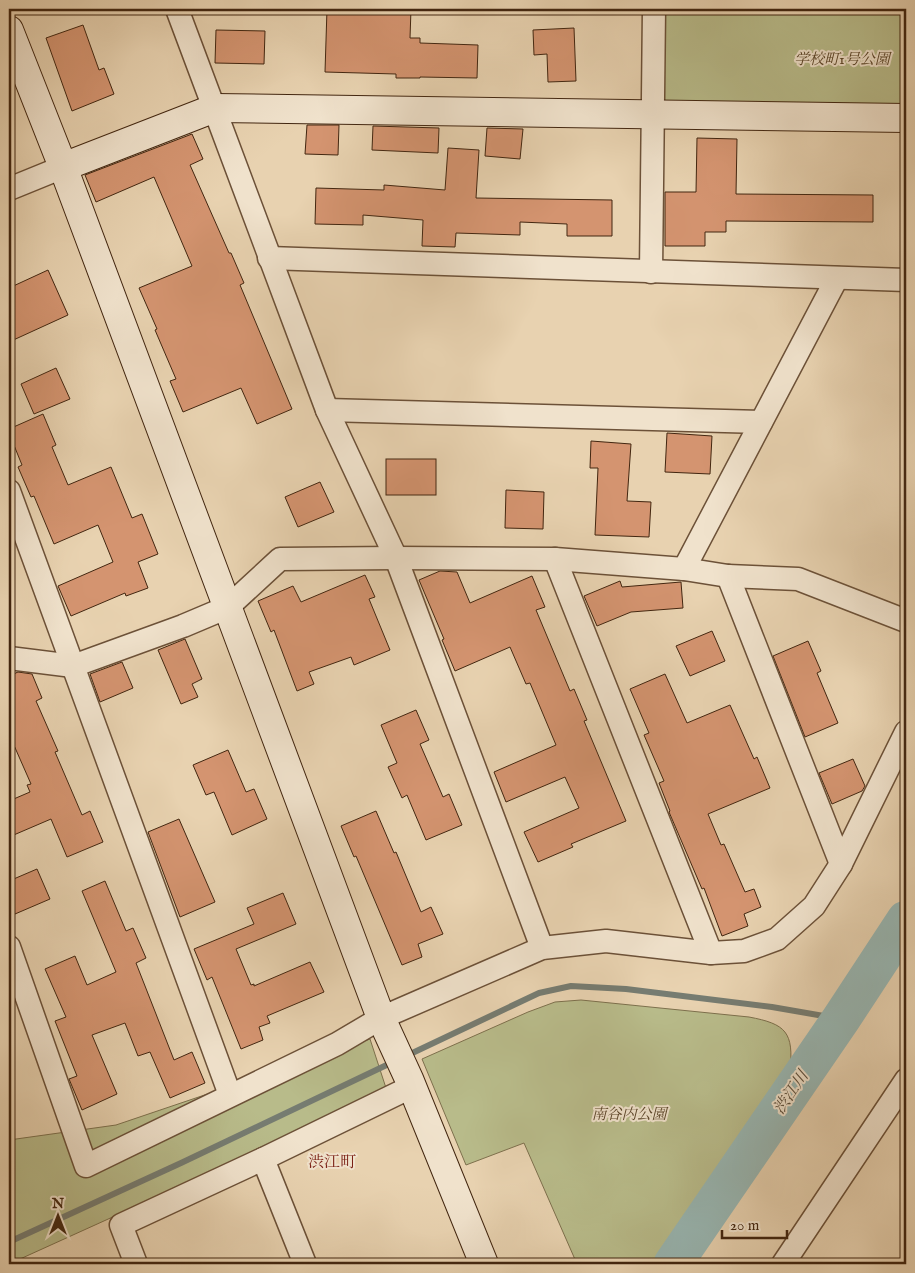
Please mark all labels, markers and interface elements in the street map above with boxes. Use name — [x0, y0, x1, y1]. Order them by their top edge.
park label: 学校町1号公園 — [794, 50, 893, 69]
water label: 渋江川 — [770, 1066, 814, 1119]
park label: 南谷内公園 — [591, 1105, 669, 1124]
district label: 渋江町 — [308, 1153, 356, 1173]
north arrow — [32, 1190, 82, 1240]
text: N — [51, 1195, 64, 1213]
scale bar — [722, 1208, 788, 1240]
text: 20 m — [730, 1216, 760, 1235]

